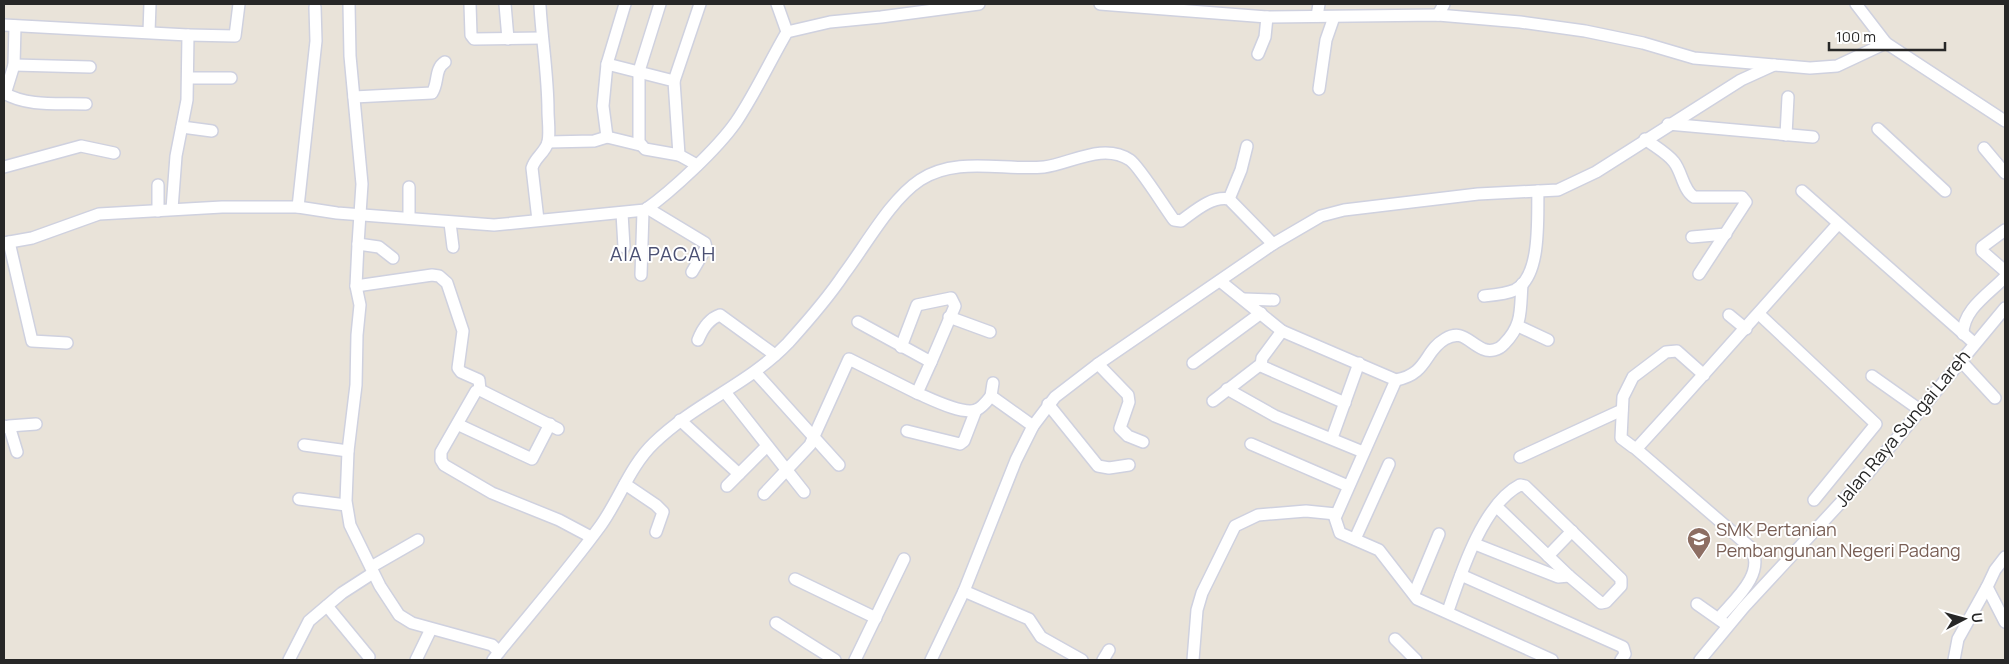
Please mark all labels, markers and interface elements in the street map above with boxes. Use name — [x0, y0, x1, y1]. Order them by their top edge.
scale bar — [1829, 20, 1945, 52]
text: 100 m — [1836, 26, 1876, 47]
district label: AIA PACAH — [610, 240, 716, 267]
street label: Jalan Raya Sungai Lareh — [1829, 344, 1975, 512]
place label: SMK Pertanian Pembangunan Negeri Padang — [1716, 517, 1961, 562]
school or university icon: SMK Pertanian Pembangunan Negeri Padang — [1686, 526, 1712, 560]
north arrow — [1939, 594, 1989, 644]
text: U — [1967, 612, 1987, 624]

